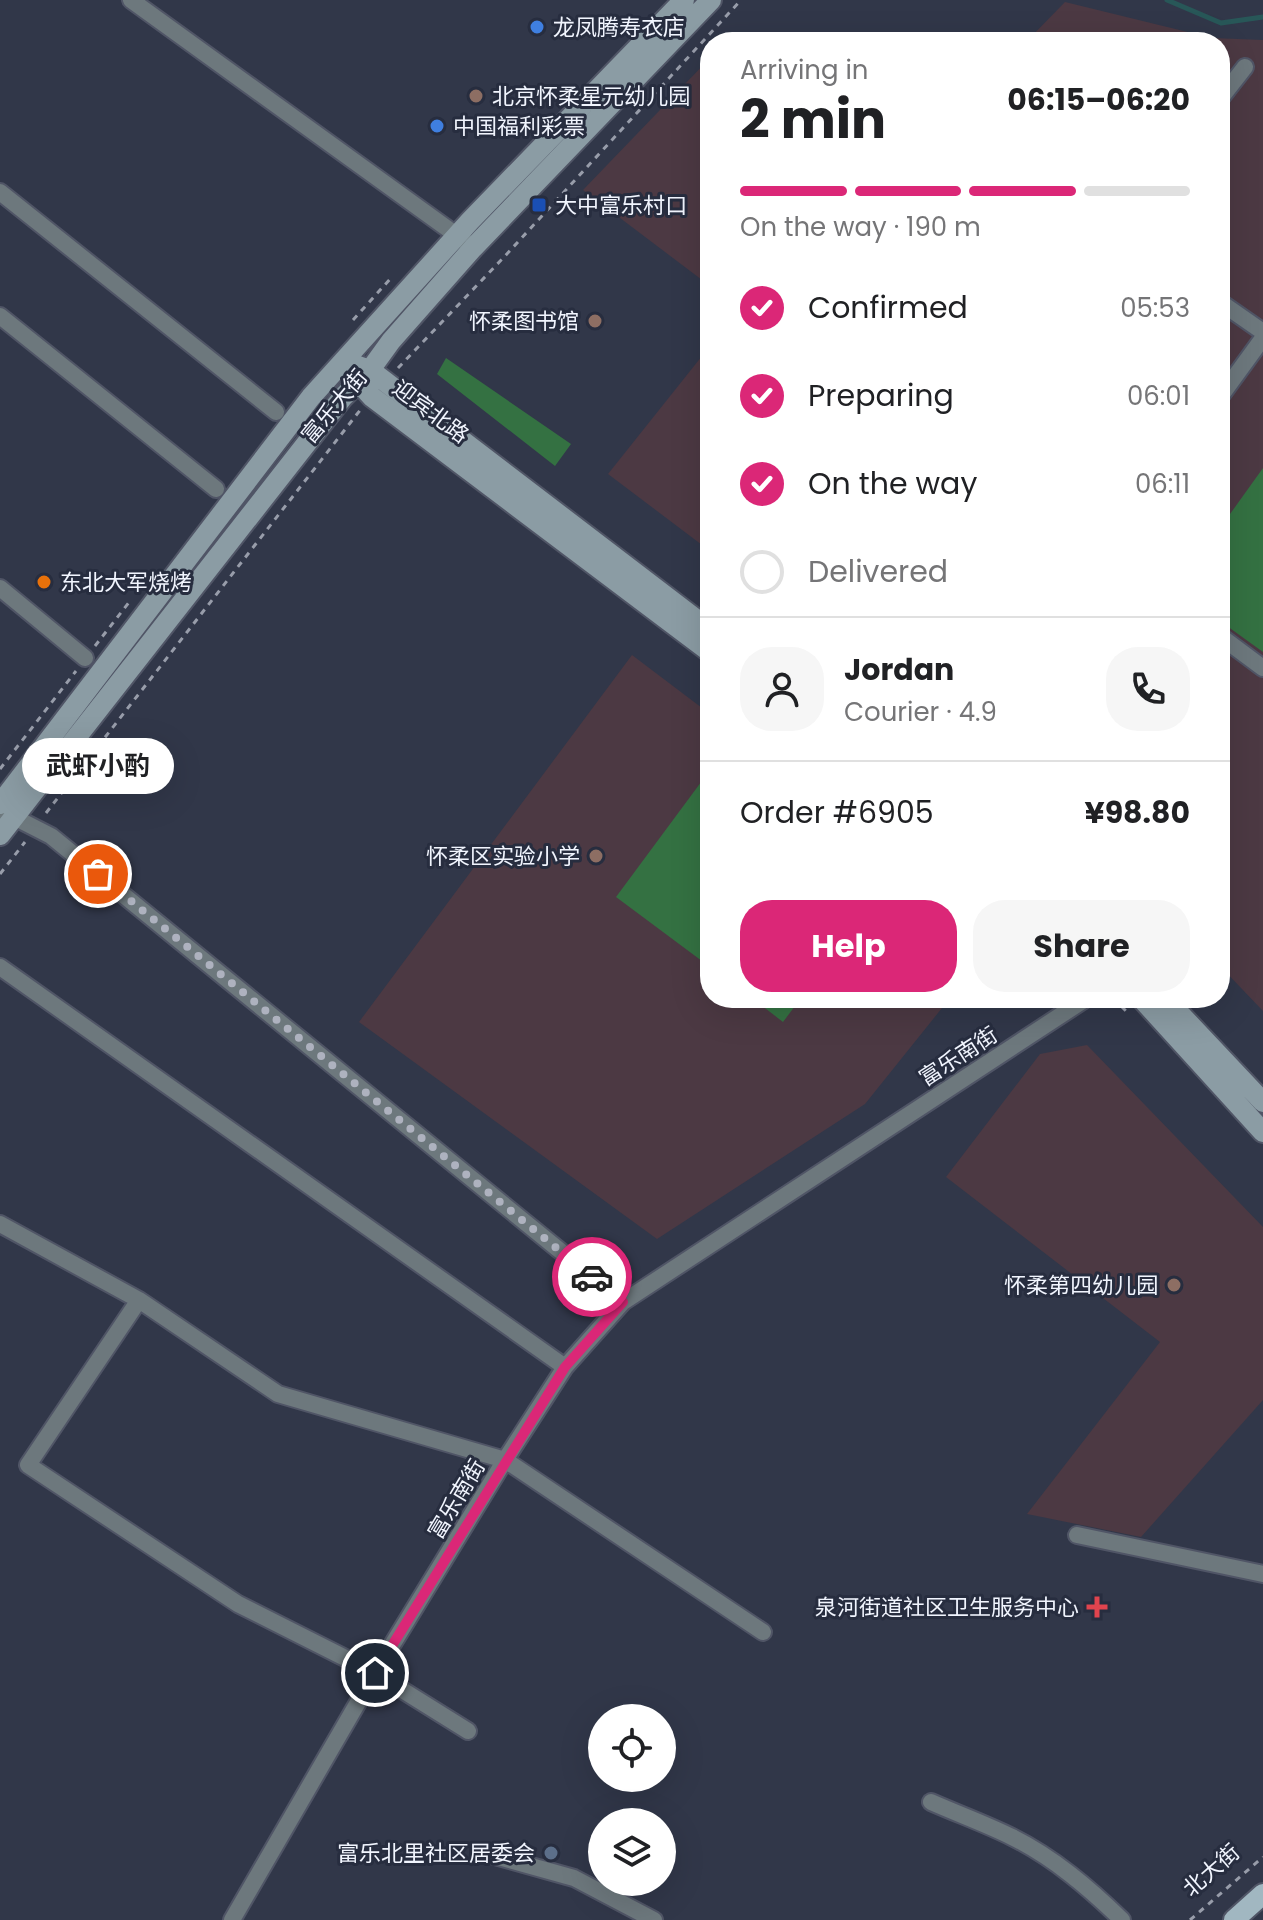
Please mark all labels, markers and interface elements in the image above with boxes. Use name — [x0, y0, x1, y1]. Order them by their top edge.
place label: 龙凤腾寿衣店 — [553, 12, 685, 43]
marker: 龙凤腾寿衣店 — [528, 18, 546, 36]
text: Arriving in — [740, 52, 869, 88]
text: 06:15–06:20 — [1007, 78, 1190, 121]
place label: 北京怀柔星元幼儿园 — [492, 81, 690, 112]
text: 2 min — [740, 83, 886, 156]
marker: 北京怀柔星元幼儿园 — [467, 87, 485, 105]
place label: 中国福利彩票 — [453, 111, 585, 142]
marker: 中国福利彩票 — [428, 117, 446, 135]
place label: 大中富乐村口 — [555, 190, 687, 221]
marker: 大中富乐村口 — [530, 196, 548, 214]
text: On the way · 190 m — [740, 209, 981, 245]
icon: check — [740, 286, 784, 330]
text: Confirmed — [808, 286, 968, 329]
text: 05:53 — [1120, 290, 1190, 326]
place label: 怀柔图书馆 — [469, 306, 579, 337]
marker: 怀柔图书馆 — [586, 312, 604, 330]
street label: 富乐大街 — [294, 363, 375, 450]
street label: 迎宾北路 — [386, 373, 475, 450]
icon: check — [740, 374, 784, 418]
text: Preparing — [808, 374, 954, 417]
text: 06:01 — [1127, 378, 1190, 414]
icon: check — [740, 462, 784, 506]
text: On the way — [808, 462, 977, 505]
text: 06:11 — [1135, 466, 1190, 502]
text: Delivered — [808, 550, 948, 593]
place label: 东北大军烧烤 — [60, 567, 192, 598]
marker: 东北大军烧烤 — [35, 573, 53, 591]
button: person — [740, 647, 824, 731]
button: phone — [1106, 647, 1190, 731]
text: Jordan — [844, 648, 954, 691]
text: Courier · 4.9 — [844, 694, 997, 730]
callout: 武虾小酌 — [22, 738, 174, 794]
text: 武虾小酌 — [46, 748, 150, 784]
text: Order #6905 — [740, 791, 934, 834]
text: ¥98.80 — [1085, 791, 1190, 834]
pin — [64, 840, 132, 908]
place label: 怀柔区实验小学 — [426, 841, 580, 872]
marker: 怀柔区实验小学 — [587, 847, 605, 865]
icon: bag — [76, 852, 120, 896]
button: Help — [740, 900, 957, 992]
button: Share — [973, 900, 1190, 992]
street label: 富乐南街 — [913, 1019, 1004, 1093]
courier — [552, 1237, 632, 1317]
icon: car — [570, 1255, 614, 1299]
place label: 怀柔第四幼儿园 — [1004, 1270, 1158, 1301]
marker: 怀柔第四幼儿园 — [1165, 1276, 1183, 1294]
street label: 富乐南街 — [420, 1454, 492, 1545]
place label: 泉河街道社区卫生服务中心 — [815, 1592, 1079, 1623]
marker: 泉河街道社区卫生服务中心 — [1086, 1596, 1108, 1618]
pin — [341, 1639, 409, 1707]
icon: home — [353, 1651, 397, 1695]
map controls — [588, 1704, 676, 1896]
button: locate — [588, 1704, 676, 1792]
button: layers — [588, 1808, 676, 1896]
street label: 北大街 — [1176, 1837, 1246, 1904]
place label: 富乐北里社区居委会 — [337, 1838, 535, 1869]
marker: 富乐北里社区居委会 — [542, 1844, 560, 1862]

